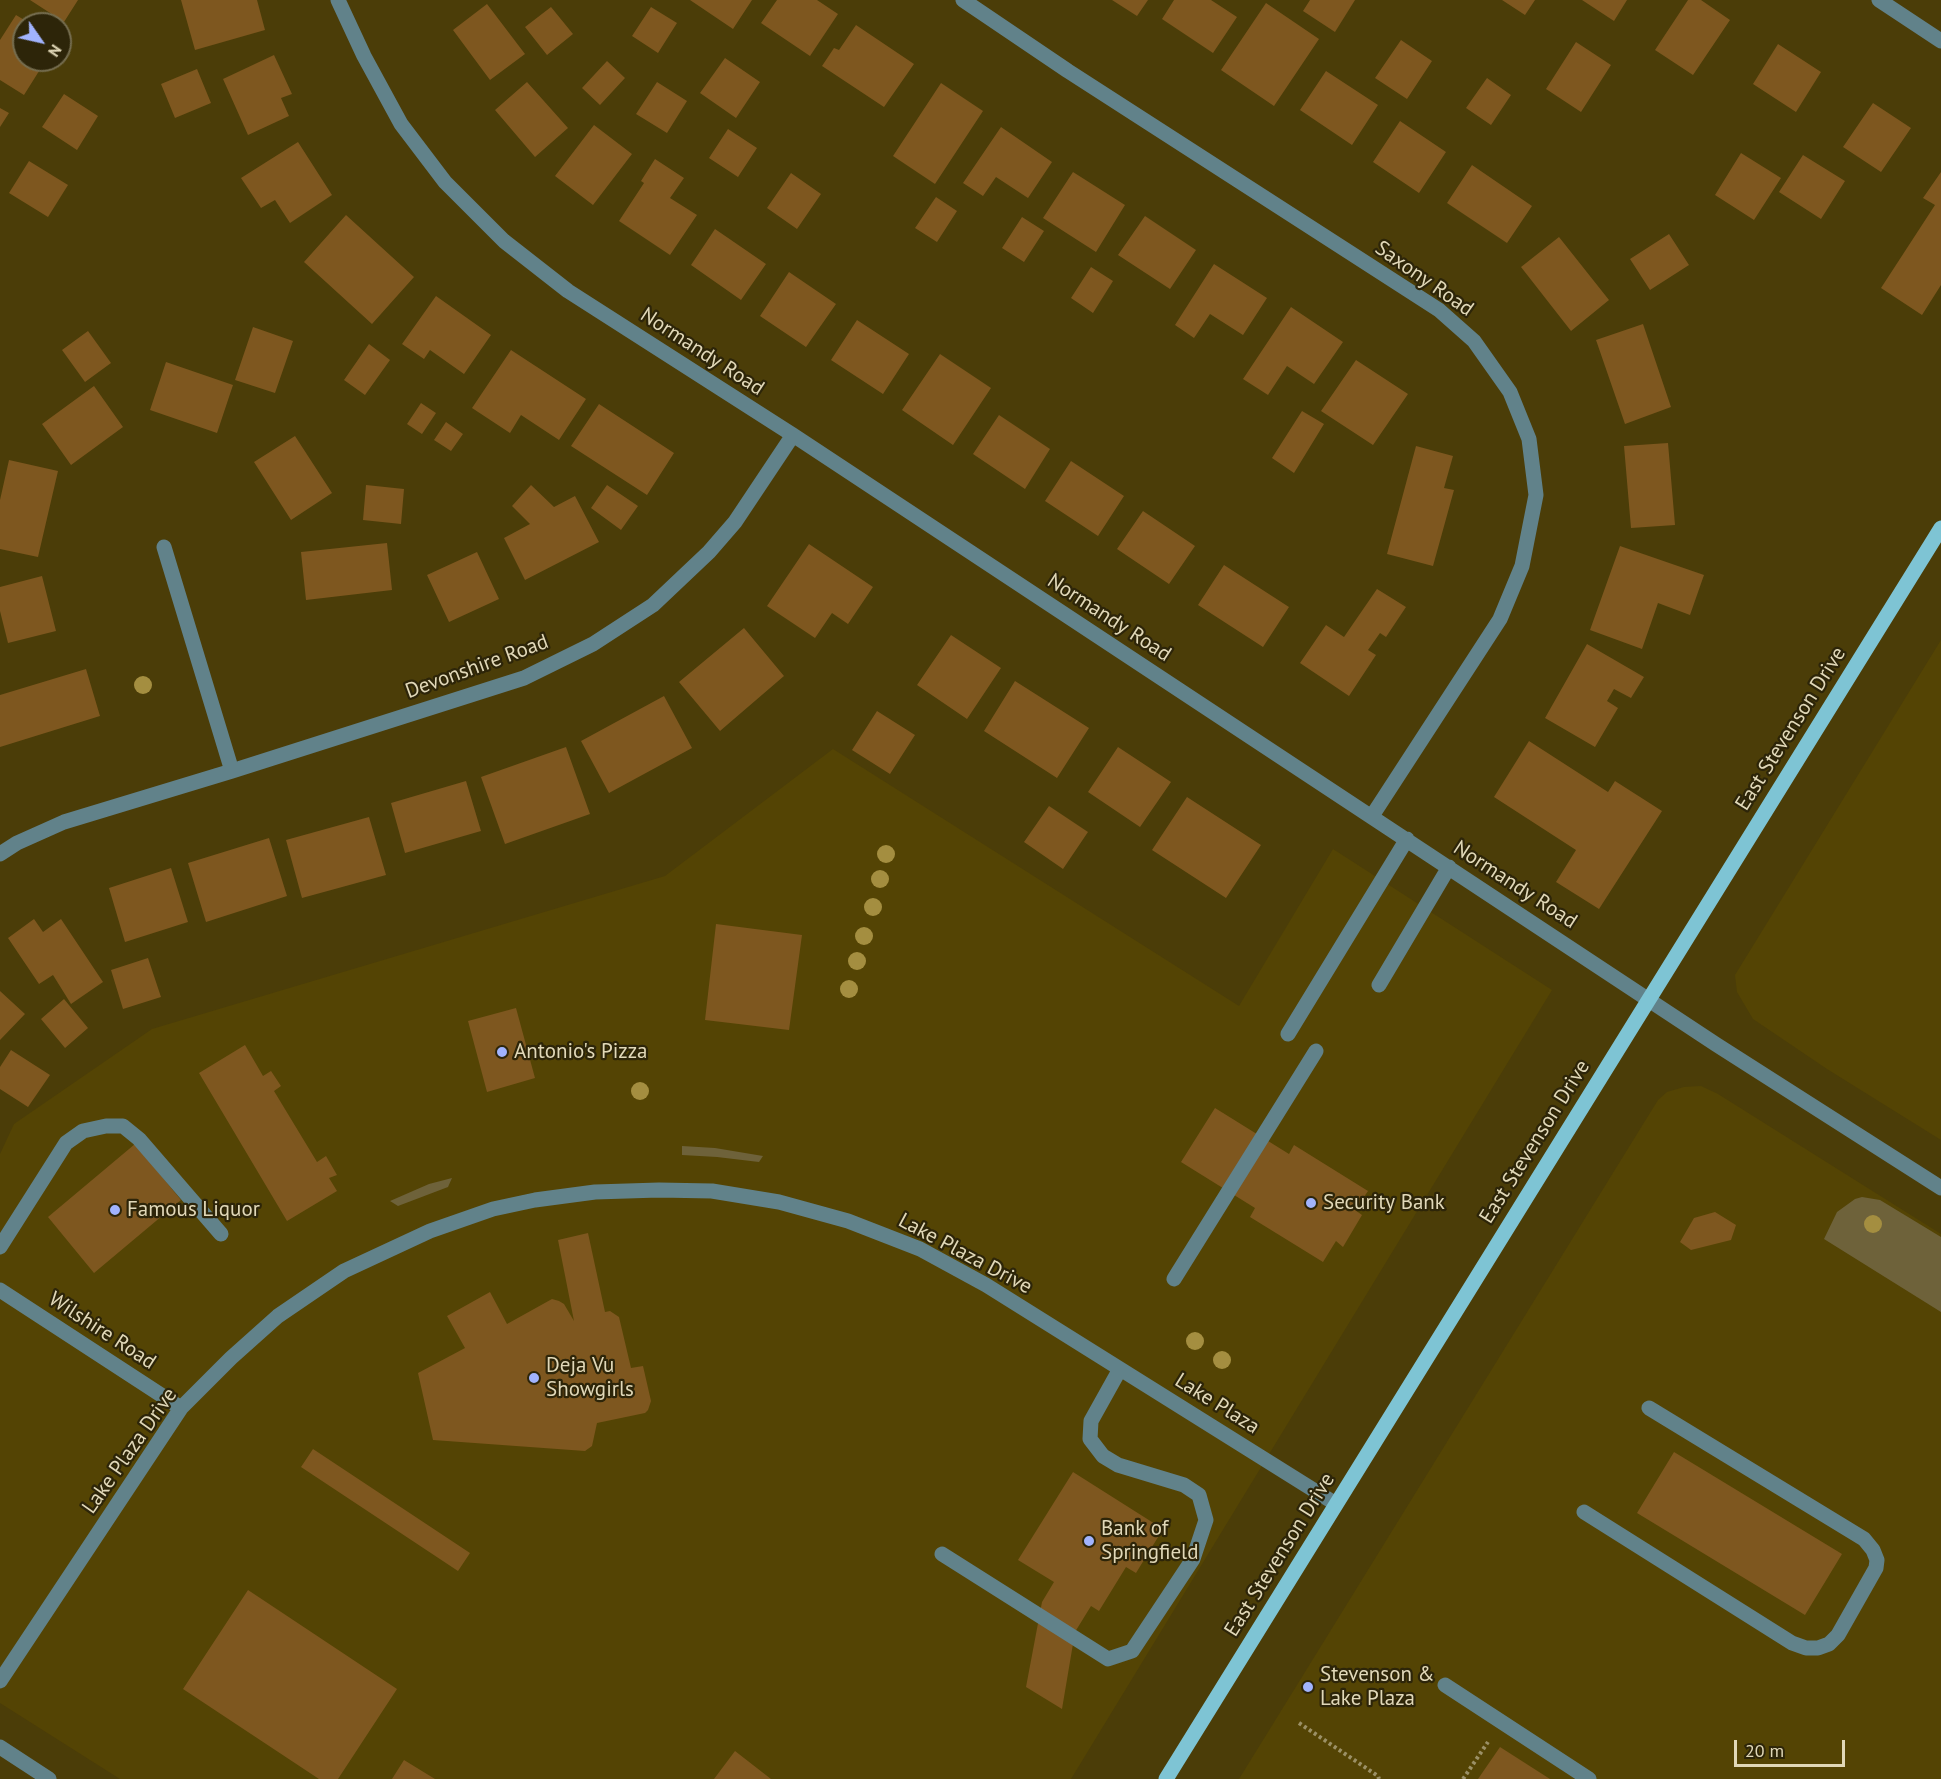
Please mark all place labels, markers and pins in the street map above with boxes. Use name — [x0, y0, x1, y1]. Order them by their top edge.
place label: Antonio's Pizza — [514, 1039, 647, 1065]
marker: Antonio's Pizza — [495, 1045, 509, 1059]
place label: Security Bank — [1323, 1190, 1445, 1216]
marker: Security Bank — [1304, 1196, 1318, 1210]
place label: Famous Liquor — [127, 1197, 260, 1223]
marker: Famous Liquor — [108, 1203, 122, 1217]
place label: Deja Vu Showgirls — [546, 1353, 634, 1403]
marker: Deja Vu Showgirls — [527, 1371, 541, 1385]
place label: Bank of Springfield — [1101, 1516, 1198, 1566]
marker: Bank of Springfield — [1082, 1534, 1096, 1548]
place label: Stevenson & Lake Plaza — [1320, 1662, 1435, 1712]
marker: Stevenson & Lake Plaza — [1301, 1680, 1315, 1694]

